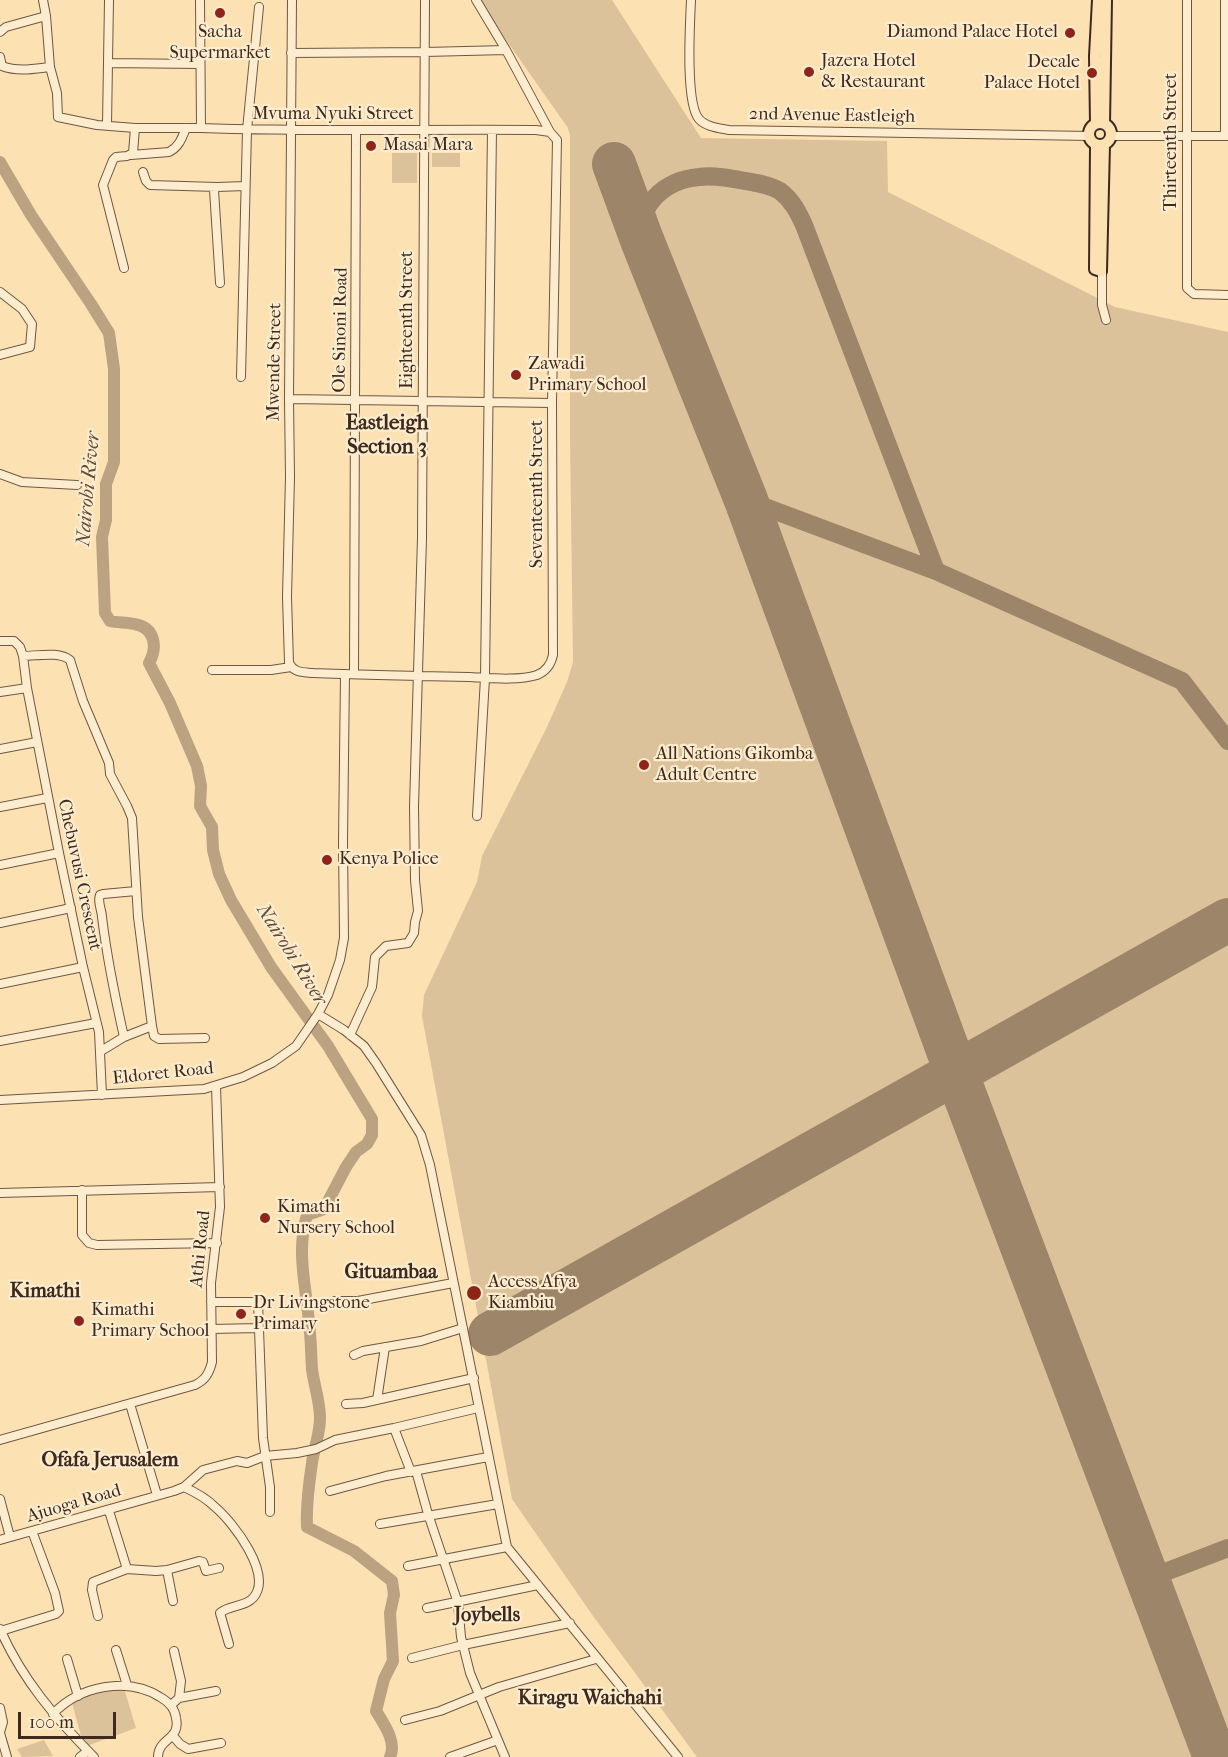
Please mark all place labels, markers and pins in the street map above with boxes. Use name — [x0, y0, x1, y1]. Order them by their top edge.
marker: Sacha Supermarket — [213, 6, 227, 20]
place label: Sacha Supermarket — [170, 22, 270, 64]
place label: Diamond Palace Hotel — [886, 22, 1058, 44]
marker: Diamond Palace Hotel — [1063, 26, 1077, 40]
place label: Jazera Hotel & Restaurant — [821, 51, 926, 94]
place label: Decale Palace Hotel — [984, 52, 1080, 94]
marker: Jazera Hotel & Restaurant — [802, 65, 816, 79]
marker: Decale Palace Hotel — [1085, 66, 1099, 80]
place label: Masai Mara — [383, 135, 473, 157]
marker: Masai Mara — [364, 139, 378, 153]
place label: Zawadi Primary School — [528, 354, 646, 397]
marker: Zawadi Primary School — [509, 368, 523, 382]
place label: All Nations Gikomba Adult Centre — [656, 744, 813, 786]
marker: All Nations Gikomba Adult Centre — [637, 758, 651, 772]
place label: Kenya Police — [339, 849, 439, 871]
marker: Kenya Police — [320, 853, 334, 867]
place label: Kimathi Nursery School — [277, 1197, 395, 1240]
marker: Kimathi Nursery School — [258, 1211, 272, 1225]
place label: Access Afya Kiambiu — [488, 1272, 577, 1314]
marker: Access Afya Kiambiu — [465, 1284, 483, 1302]
place label: Dr Livingstone Primary — [253, 1293, 370, 1336]
place label: Kimathi Primary School — [91, 1300, 209, 1342]
marker: Dr Livingstone Primary — [234, 1307, 248, 1321]
marker: Kimathi Primary School — [72, 1314, 86, 1328]

